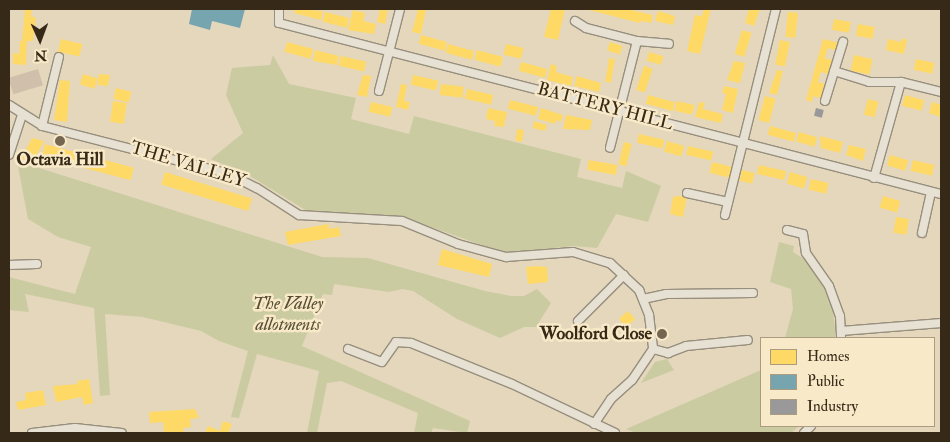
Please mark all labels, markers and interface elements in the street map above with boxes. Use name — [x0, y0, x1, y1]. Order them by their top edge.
north arrow — [15, 15, 65, 65]
text: N — [34, 47, 47, 64]
street label: BATTERY HILL — [535, 79, 675, 135]
marker: Octavia Hill — [54, 135, 66, 147]
street label: THE VALLEY — [128, 137, 248, 193]
place label: Octavia Hill — [16, 149, 104, 171]
park label: The Valley allotments — [253, 294, 323, 336]
place label: Woolford Close — [540, 323, 652, 345]
marker: Woolford Close — [656, 328, 668, 340]
legend — [760, 337, 935, 427]
text: Homes — [807, 347, 849, 366]
text: Public — [807, 372, 845, 391]
text: Industry — [807, 397, 858, 416]

